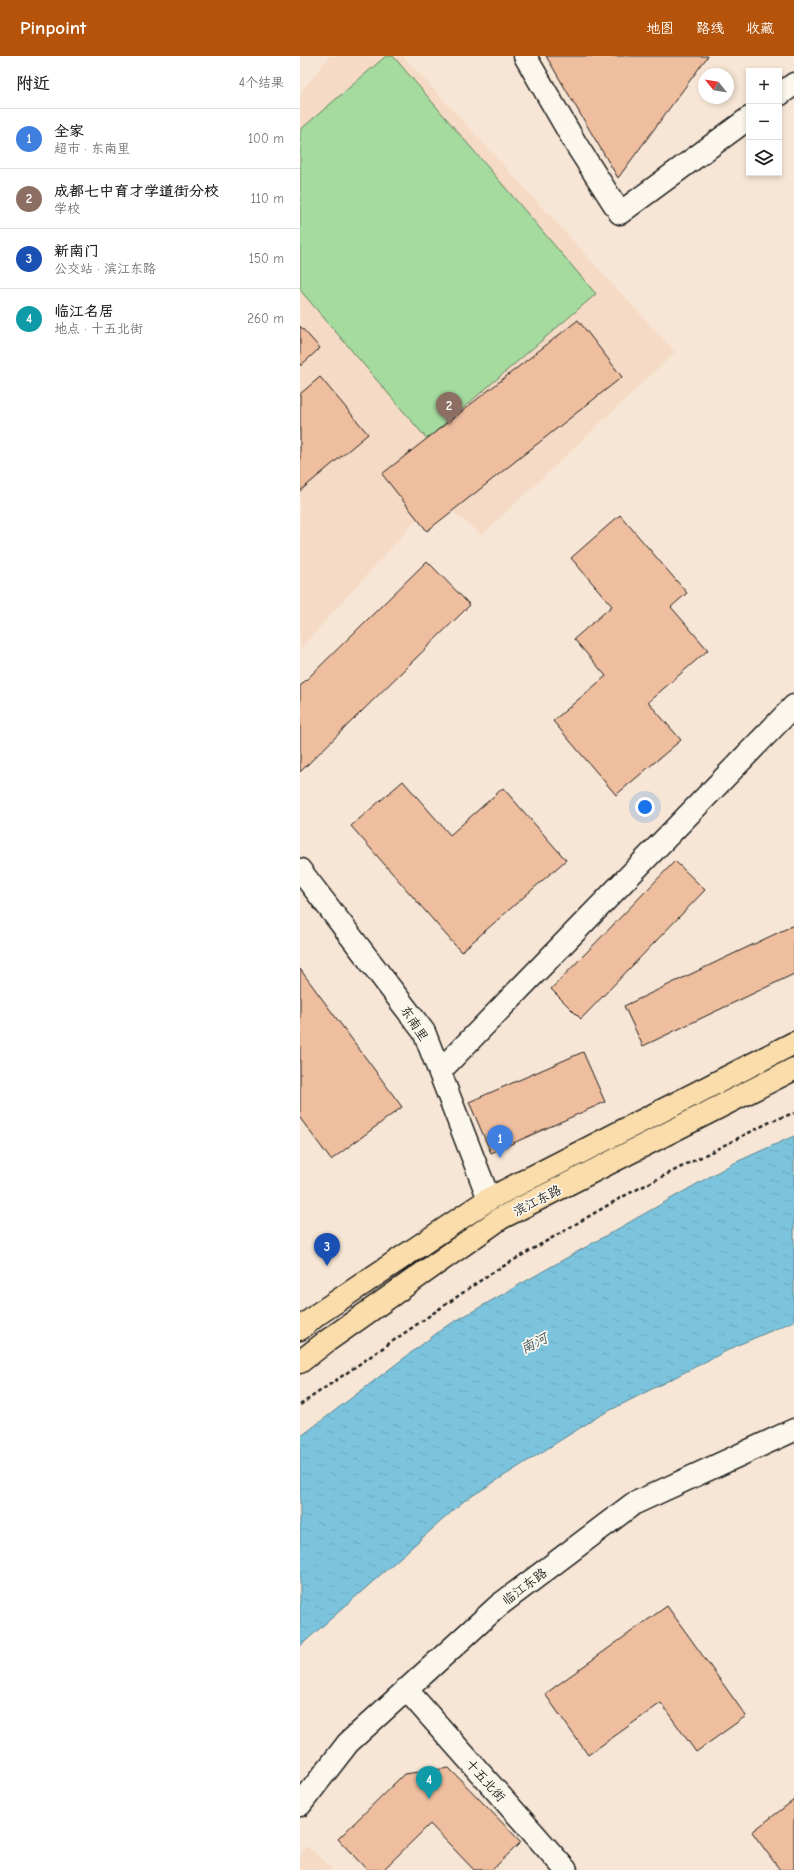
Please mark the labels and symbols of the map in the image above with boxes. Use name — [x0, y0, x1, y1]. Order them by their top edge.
north arrow — [698, 68, 734, 104]
pin: 2 — [436, 392, 462, 425]
your location — [635, 797, 655, 817]
street label: 东南里 — [398, 1003, 431, 1044]
pin: 1 — [487, 1125, 513, 1158]
street label: 滨江东路 — [511, 1182, 564, 1219]
pin: 3 — [314, 1233, 340, 1266]
water label: 南河 — [518, 1329, 552, 1357]
street label: 临江东路 — [499, 1565, 550, 1608]
street label: 十五北街 — [463, 1756, 509, 1805]
pin: 4 — [416, 1766, 442, 1799]

